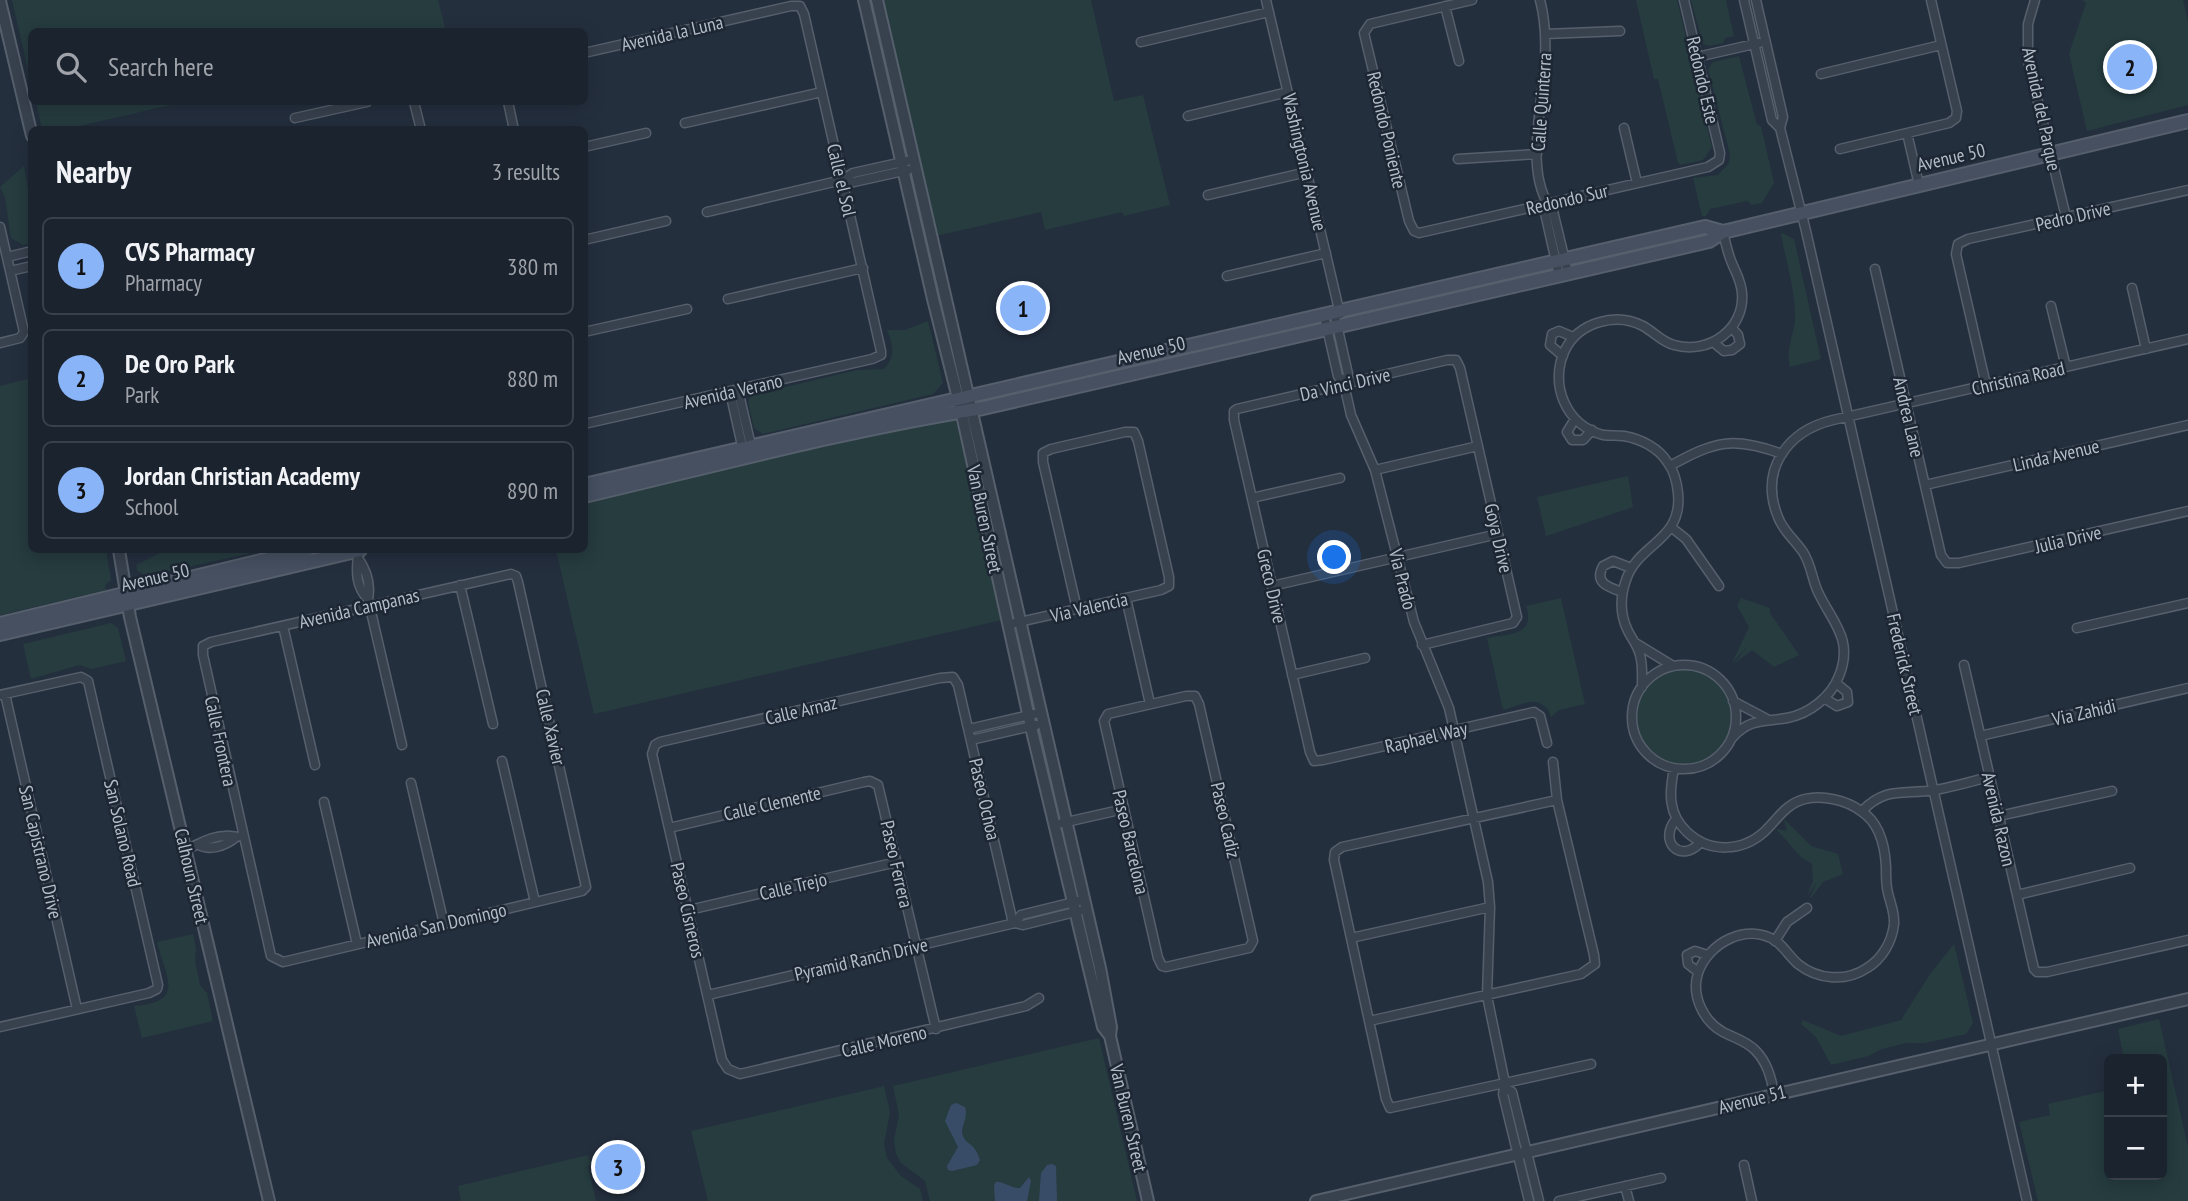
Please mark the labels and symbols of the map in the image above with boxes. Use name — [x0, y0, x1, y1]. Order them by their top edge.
street label: Avenida la Luna — [619, 10, 725, 56]
street label: Redondo Este — [1681, 34, 1725, 126]
pin: 2 — [2107, 41, 2153, 93]
street label: Avenida del Parque — [2017, 45, 2067, 173]
street label: Calle Quinterra — [1526, 52, 1556, 152]
street label: Redondo Poniente — [1362, 69, 1412, 191]
street label: Washingtonia Avenue — [1278, 91, 1332, 233]
street label: Avenue 50 — [1915, 138, 1987, 176]
street label: Calle el Sol — [822, 141, 862, 219]
street label: Redondo Sur — [1524, 178, 1611, 220]
street label: Pedro Drive — [2033, 196, 2113, 236]
pin: 1 — [1000, 282, 1046, 334]
street label: Avenue 50 — [1115, 331, 1187, 369]
street label: Christina Road — [1969, 356, 2067, 400]
street label: Da Vinci Drive — [1298, 362, 1393, 406]
street label: Avenida Verano — [681, 368, 785, 414]
street label: Andrea Lane — [1888, 375, 1930, 460]
street label: Linda Avenue — [2011, 433, 2102, 477]
street label: Van Buren Street — [962, 462, 1008, 576]
street label: Goya Drive — [1479, 501, 1519, 575]
street label: Julia Drive — [2031, 520, 2104, 559]
your location — [1317, 540, 1351, 574]
street label: Via Prado — [1384, 545, 1422, 612]
street label: Greco Drive — [1252, 547, 1292, 626]
street label: Avenue 50 — [119, 558, 191, 596]
street label: Avenida Campanas — [297, 583, 421, 633]
street label: Via Valencia — [1047, 586, 1130, 628]
street label: Frederick Street — [1882, 611, 1928, 718]
street label: Calle Xavier — [531, 687, 572, 768]
street label: Calle Arnaz — [763, 690, 840, 730]
street label: Calle Frontera — [200, 693, 242, 789]
street label: Via Zahidi — [2049, 693, 2118, 731]
street label: Raphael Way — [1382, 716, 1470, 758]
street label: Paseo Ochoa — [964, 756, 1006, 842]
street label: Avenida Razon — [1977, 770, 2021, 868]
street label: San Solano Road — [99, 777, 147, 889]
street label: Calle Clemente — [721, 780, 823, 826]
street label: Paseo Cadiz — [1206, 780, 1246, 860]
street label: San Capistrano Drive — [14, 783, 68, 921]
street label: Paseo Barcelona — [1107, 787, 1155, 897]
street label: Paseo Ferrera — [875, 818, 919, 910]
street label: Calhoun Street — [169, 826, 215, 927]
street label: Paseo Cisneros — [665, 860, 711, 960]
street label: Calle Trejo — [757, 867, 829, 905]
street label: Avenida San Domingo — [363, 897, 509, 953]
street label: Pyramid Ranch Drive — [792, 932, 930, 986]
street label: Calle Moreno — [839, 1020, 929, 1062]
street label: Van Buren Street — [1105, 1061, 1153, 1175]
street label: Avenue 51 — [1716, 1079, 1788, 1119]
pin: 3 — [595, 1141, 641, 1193]

